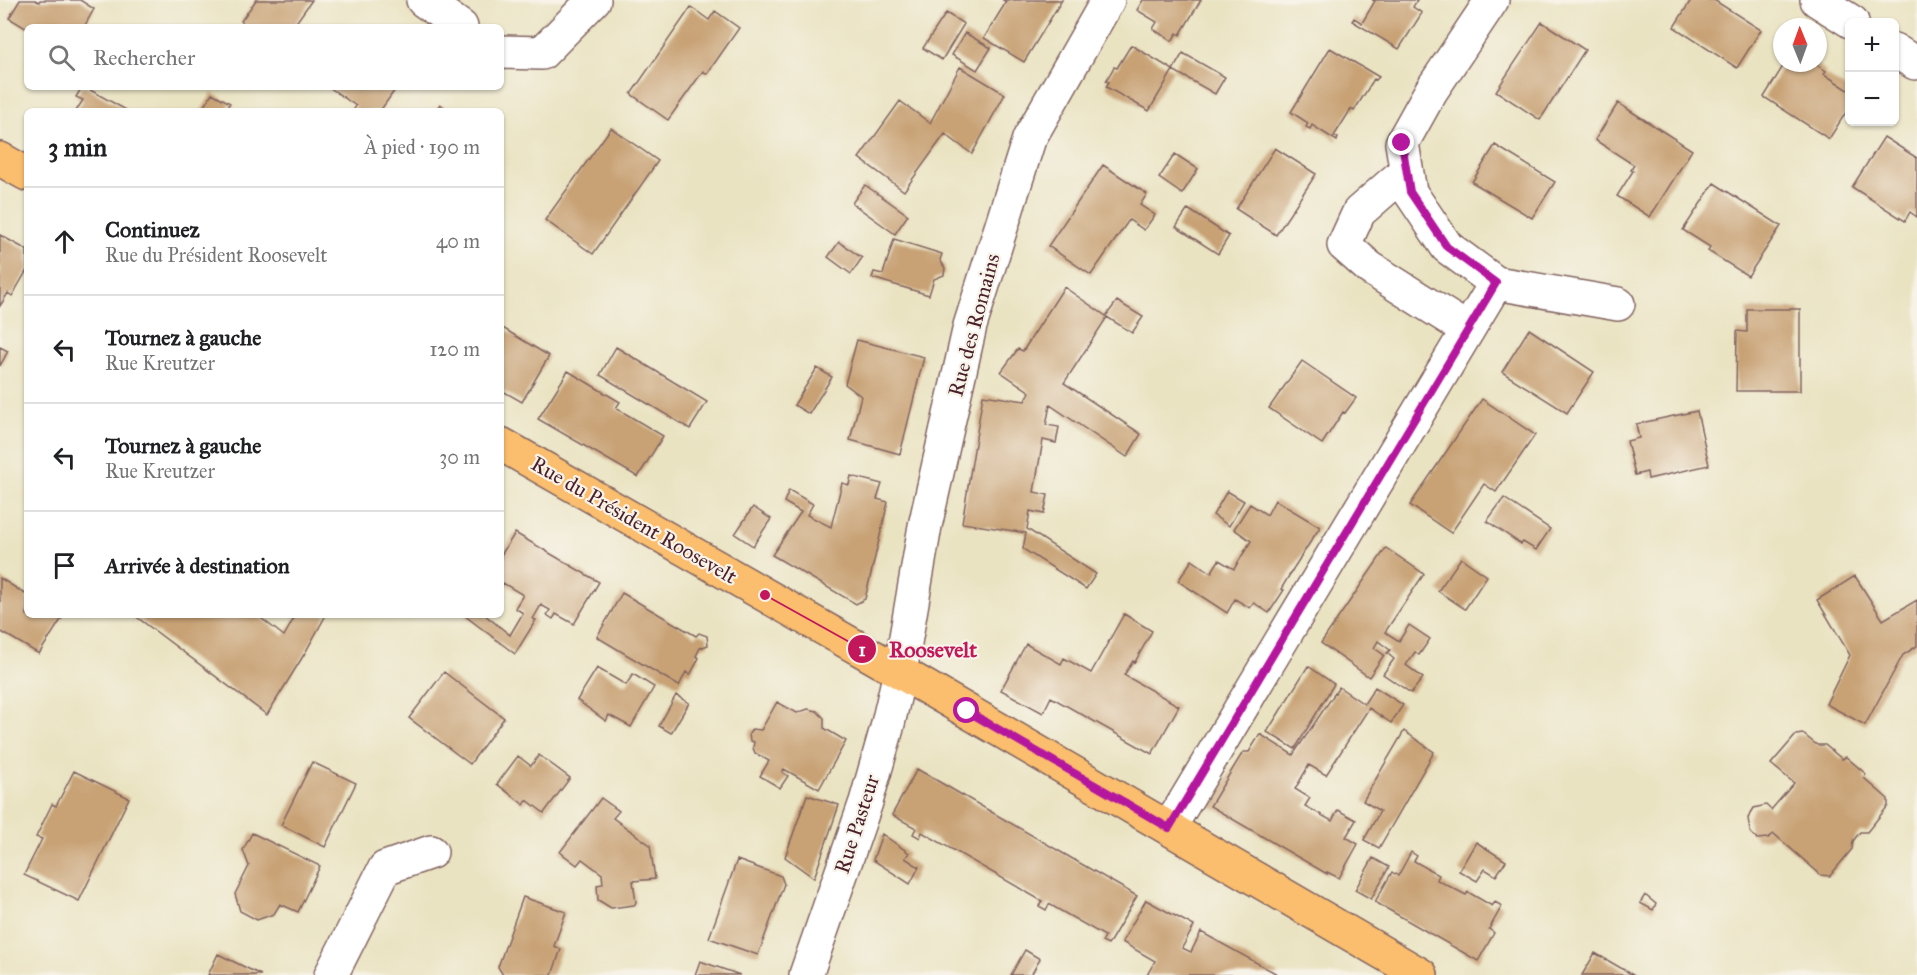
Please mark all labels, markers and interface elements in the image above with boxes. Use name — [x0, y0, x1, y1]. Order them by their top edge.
north arrow — [1773, 18, 1827, 72]
map controls — [1845, 18, 1899, 126]
button: + — [1845, 18, 1899, 72]
search box — [24, 24, 504, 90]
icon: search — [45, 41, 78, 74]
text: Rechercher — [93, 44, 195, 71]
button: − — [1845, 72, 1899, 126]
route end — [1388, 129, 1414, 155]
text: 3 min — [48, 131, 107, 163]
text: À pied · 190 m — [364, 135, 480, 159]
text: Continuez — [105, 216, 200, 243]
icon: ahead — [48, 225, 81, 258]
text: 40 m — [436, 229, 480, 253]
text: Rue du Président Roosevelt — [105, 243, 327, 267]
street label: Rue des Romains — [942, 251, 1006, 399]
text: Tournez à gauche — [105, 324, 261, 351]
icon: left — [48, 333, 81, 366]
text: 120 m — [429, 337, 480, 361]
text: Rue Kreutzer — [105, 351, 215, 375]
text: Tournez à gauche — [105, 432, 261, 459]
icon: left — [48, 441, 81, 474]
text: 30 m — [439, 445, 480, 469]
street label: Rue du Président Roosevelt — [526, 450, 742, 590]
text: Rue Kreutzer — [105, 459, 215, 483]
icon: arrive — [48, 549, 81, 582]
text: Arrivée à destination — [105, 552, 290, 579]
callout: Roosevelt — [847, 629, 989, 669]
text: Roosevelt — [889, 636, 977, 663]
text: 1 — [858, 639, 866, 661]
route start — [953, 697, 979, 723]
street label: Rue Pasteur — [829, 771, 885, 877]

